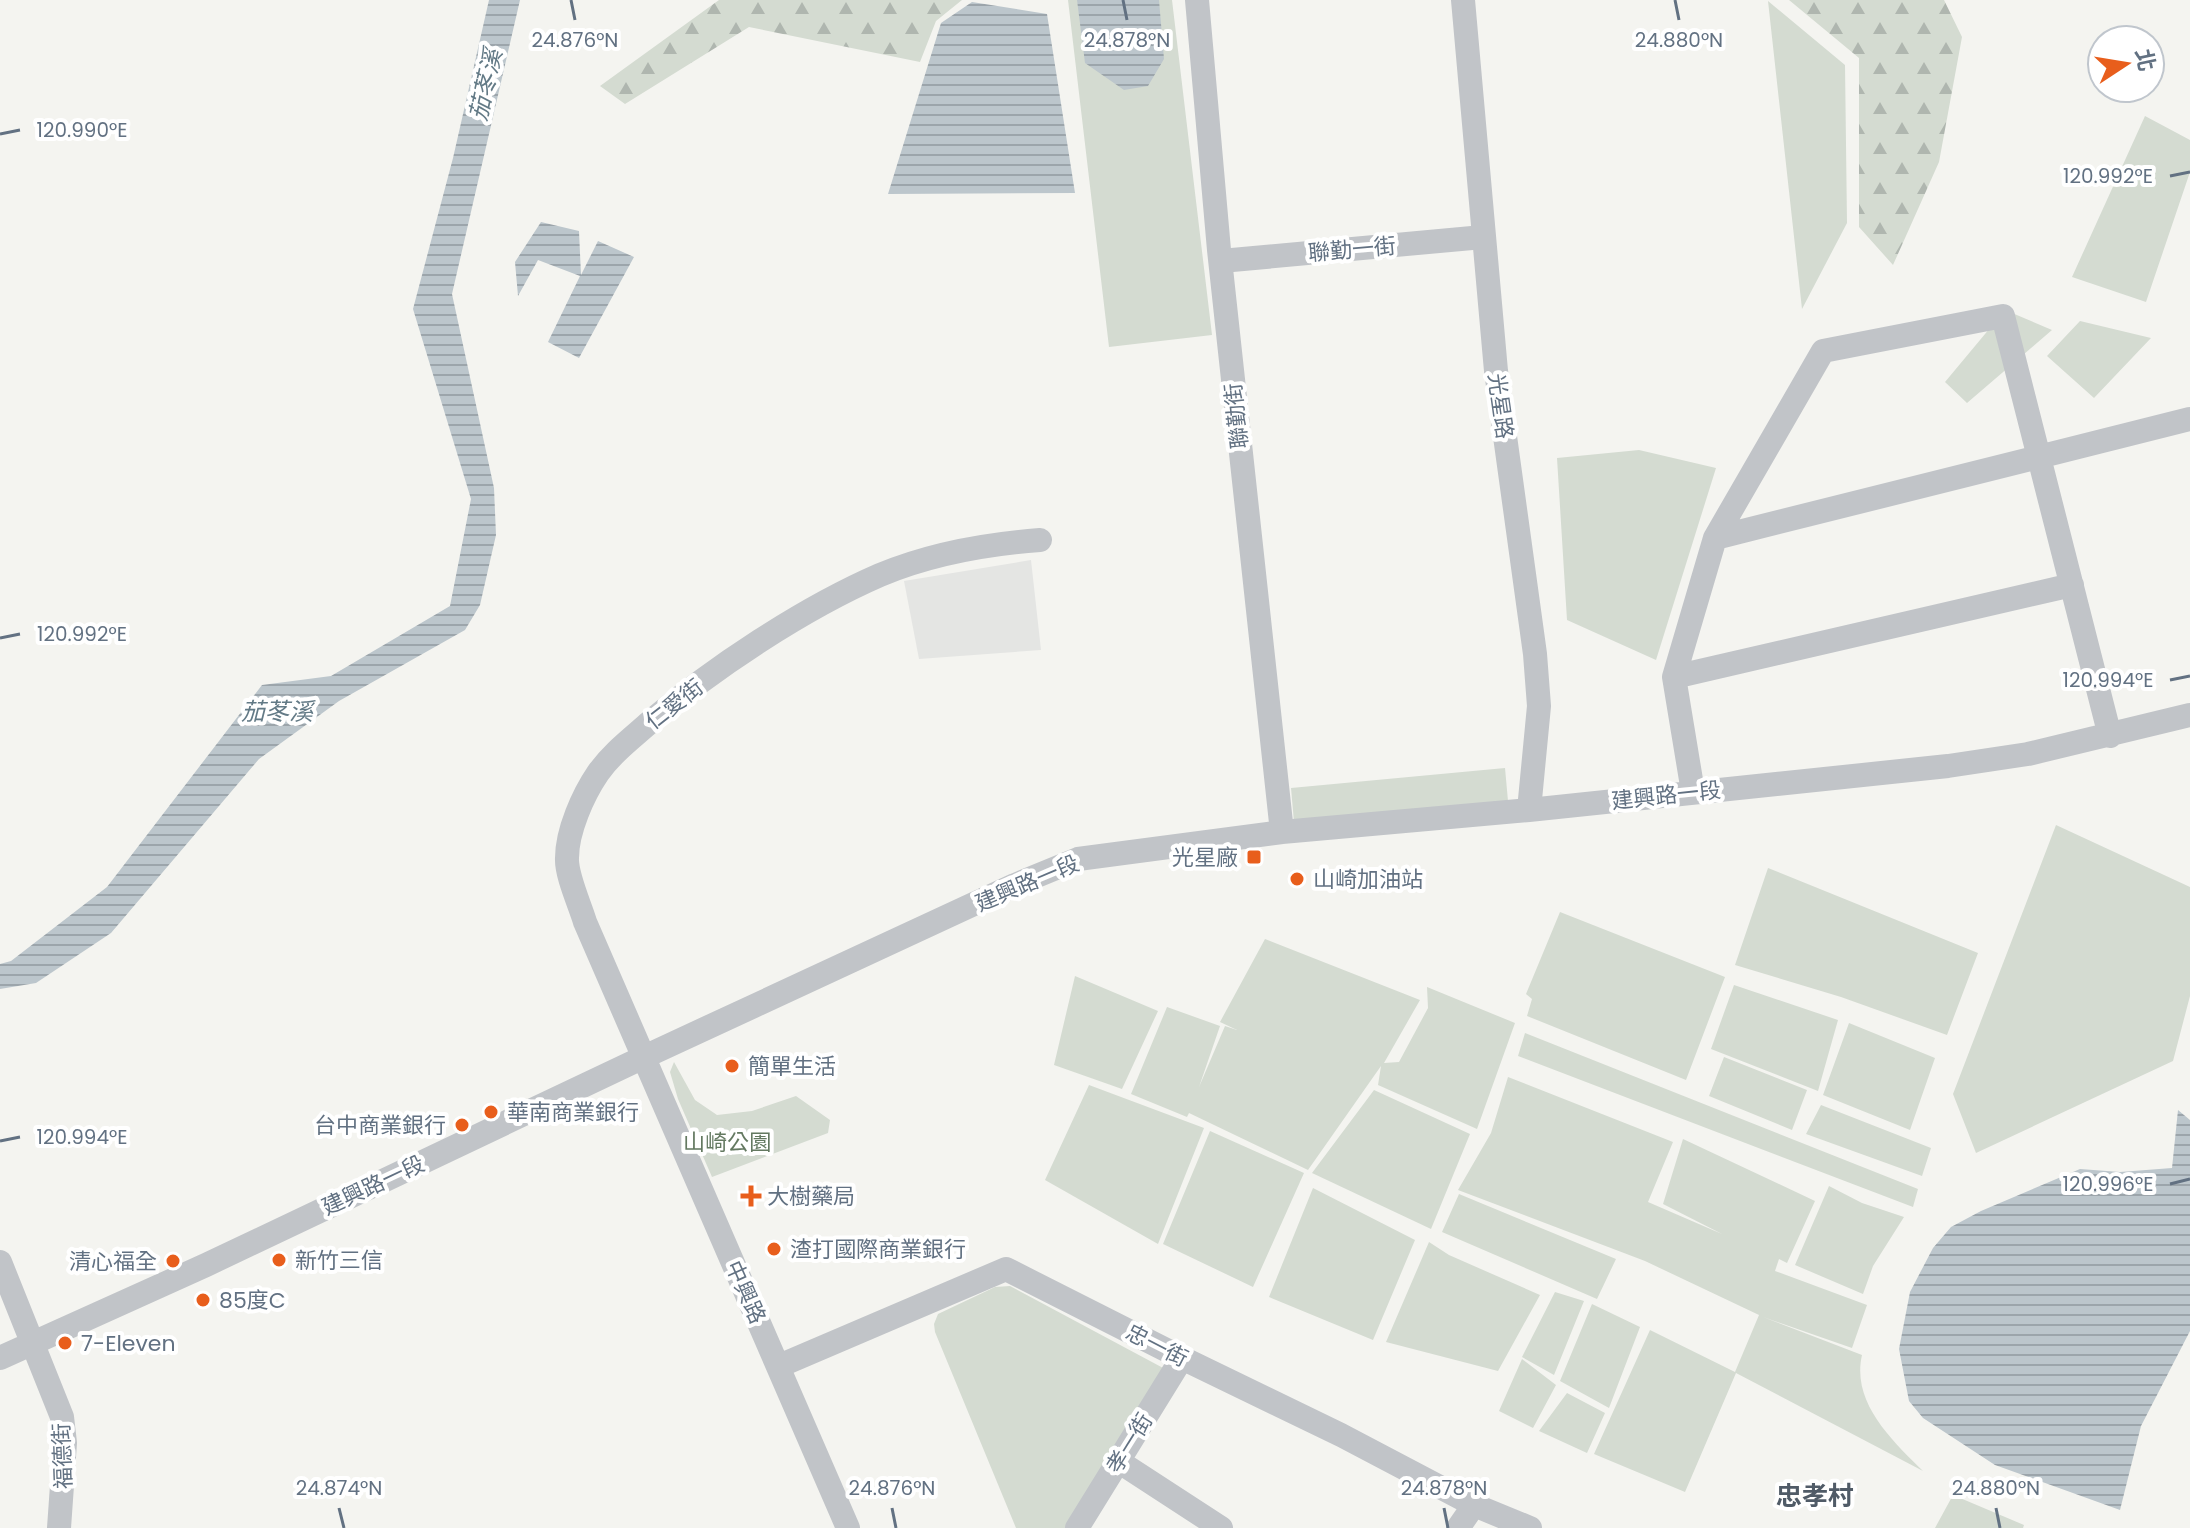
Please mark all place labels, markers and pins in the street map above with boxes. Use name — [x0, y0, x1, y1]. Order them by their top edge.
place label: 光星廠 — [1172, 842, 1238, 873]
marker: 光星廠 — [1245, 848, 1263, 866]
place label: 山崎加油站 — [1313, 864, 1423, 895]
marker: 山崎加油站 — [1288, 870, 1306, 888]
place label: 簡單生活 — [748, 1051, 836, 1082]
marker: 簡單生活 — [723, 1057, 741, 1075]
place label: 華南商業銀行 — [507, 1097, 639, 1128]
marker: 華南商業銀行 — [482, 1103, 500, 1121]
place label: 台中商業銀行 — [314, 1110, 446, 1141]
marker: 台中商業銀行 — [453, 1116, 471, 1134]
place label: 大樹藥局 — [767, 1181, 855, 1212]
marker: 大樹藥局 — [742, 1187, 760, 1205]
place label: 渣打國際商業銀行 — [790, 1234, 966, 1265]
marker: 渣打國際商業銀行 — [765, 1240, 783, 1258]
place label: 新竹三信 — [295, 1245, 383, 1276]
place label: 清心福全 — [69, 1246, 157, 1277]
marker: 新竹三信 — [270, 1251, 288, 1269]
marker: 清心福全 — [164, 1252, 182, 1270]
place label: 85度C — [219, 1285, 286, 1316]
marker: 85度C — [194, 1291, 212, 1309]
place label: 7-Eleven — [81, 1328, 176, 1359]
marker: 7-Eleven — [56, 1334, 74, 1352]

